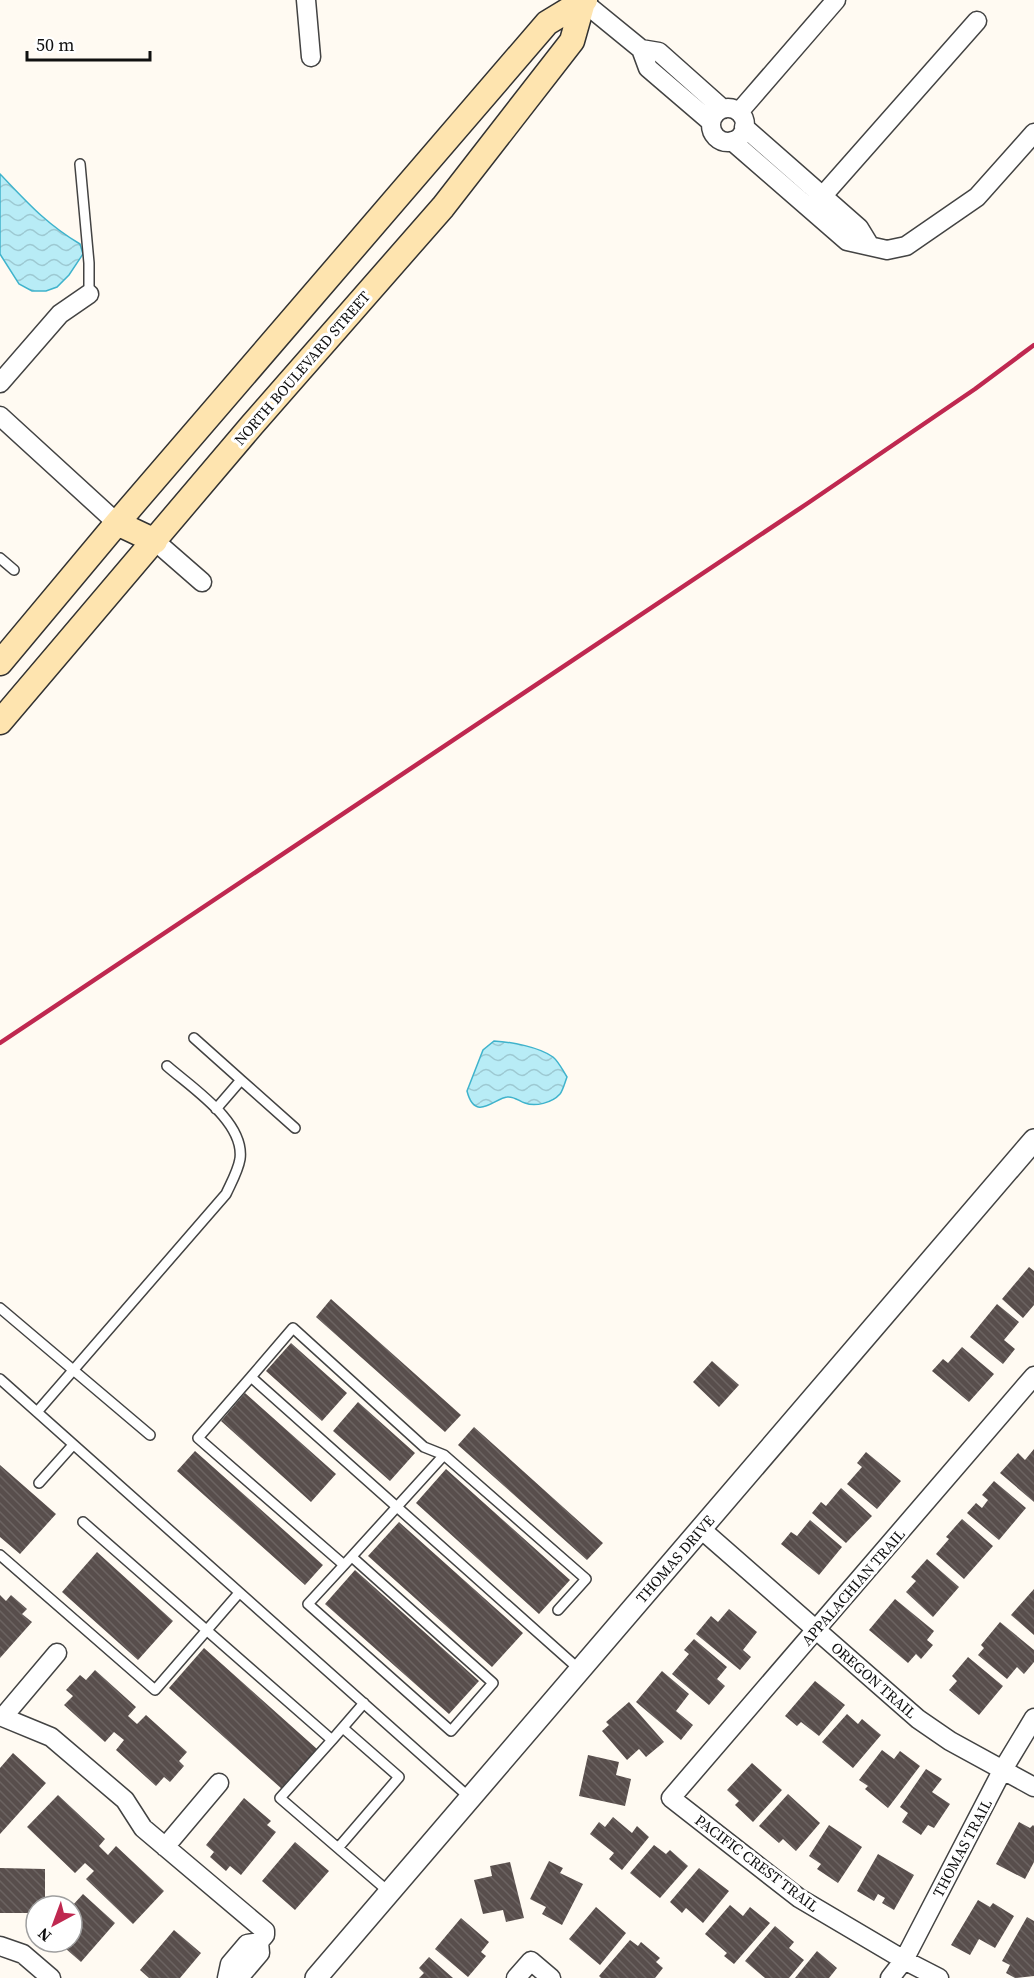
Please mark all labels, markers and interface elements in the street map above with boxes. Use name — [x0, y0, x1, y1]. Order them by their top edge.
scale bar — [27, 24, 150, 62]
text: 50 m — [36, 32, 74, 57]
street label: NORTH BOULEVARD STREET — [229, 286, 375, 450]
street label: THOMAS DRIVE — [631, 1511, 719, 1607]
street label: APPALACHIAN TRAIL — [796, 1524, 910, 1650]
street label: OREGON TRAIL — [827, 1637, 921, 1723]
street label: THOMAS TRAIL — [927, 1795, 997, 1901]
street label: PACIFIC CREST TRAIL — [691, 1809, 823, 1917]
north arrow — [24, 1894, 84, 1954]
text: N — [32, 1923, 56, 1947]

